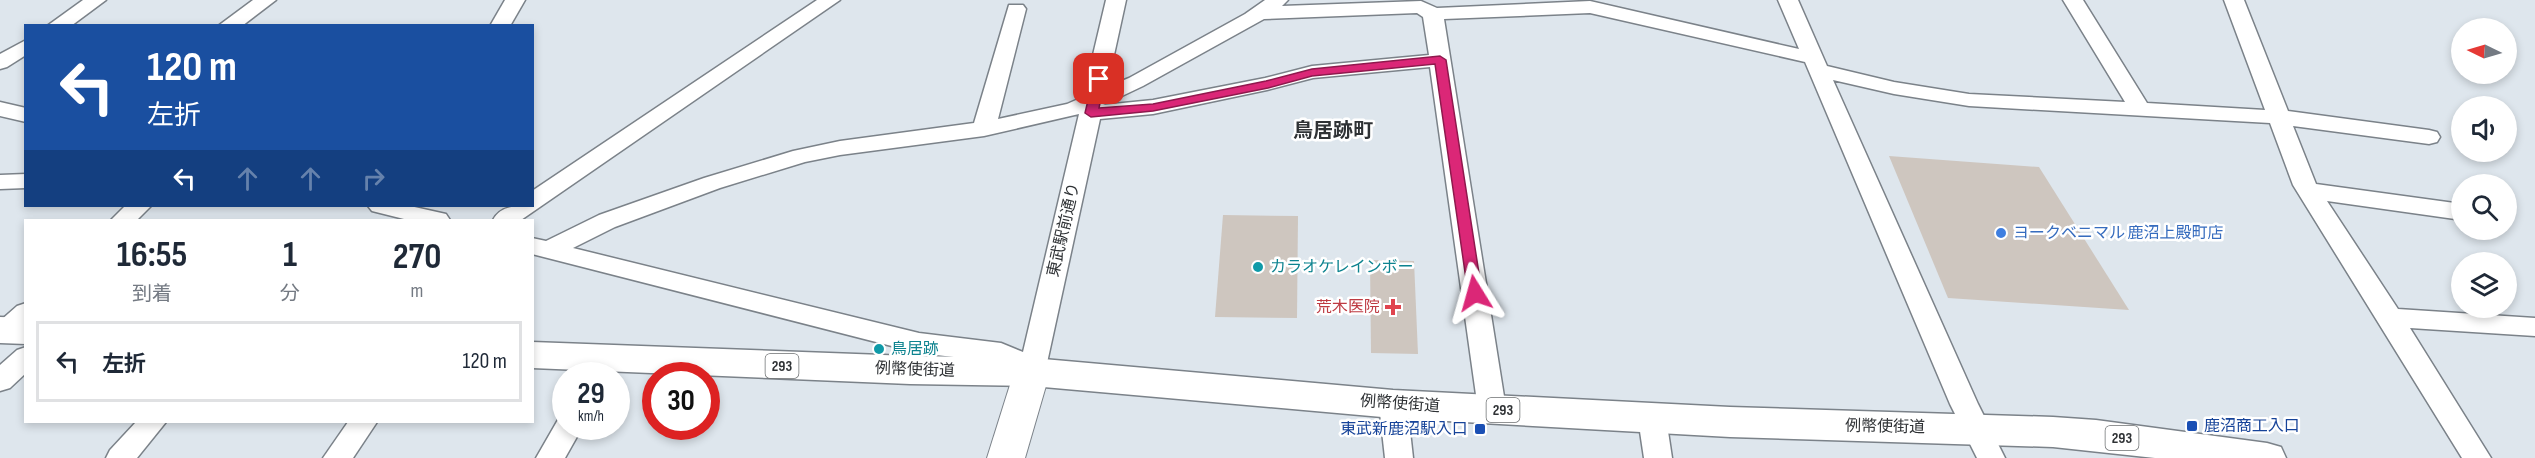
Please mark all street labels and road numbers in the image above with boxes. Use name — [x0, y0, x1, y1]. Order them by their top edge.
street label: 東武駅前通り — [1044, 181, 1084, 279]
road number: 293 — [766, 354, 798, 378]
street label: 例幣使街道 — [875, 359, 955, 381]
street label: 例幣使街道 — [1359, 392, 1441, 416]
road number: 293 — [1486, 398, 1520, 422]
street label: 例幣使街道 — [1845, 417, 1925, 437]
road number: 293 — [2106, 426, 2138, 450]

